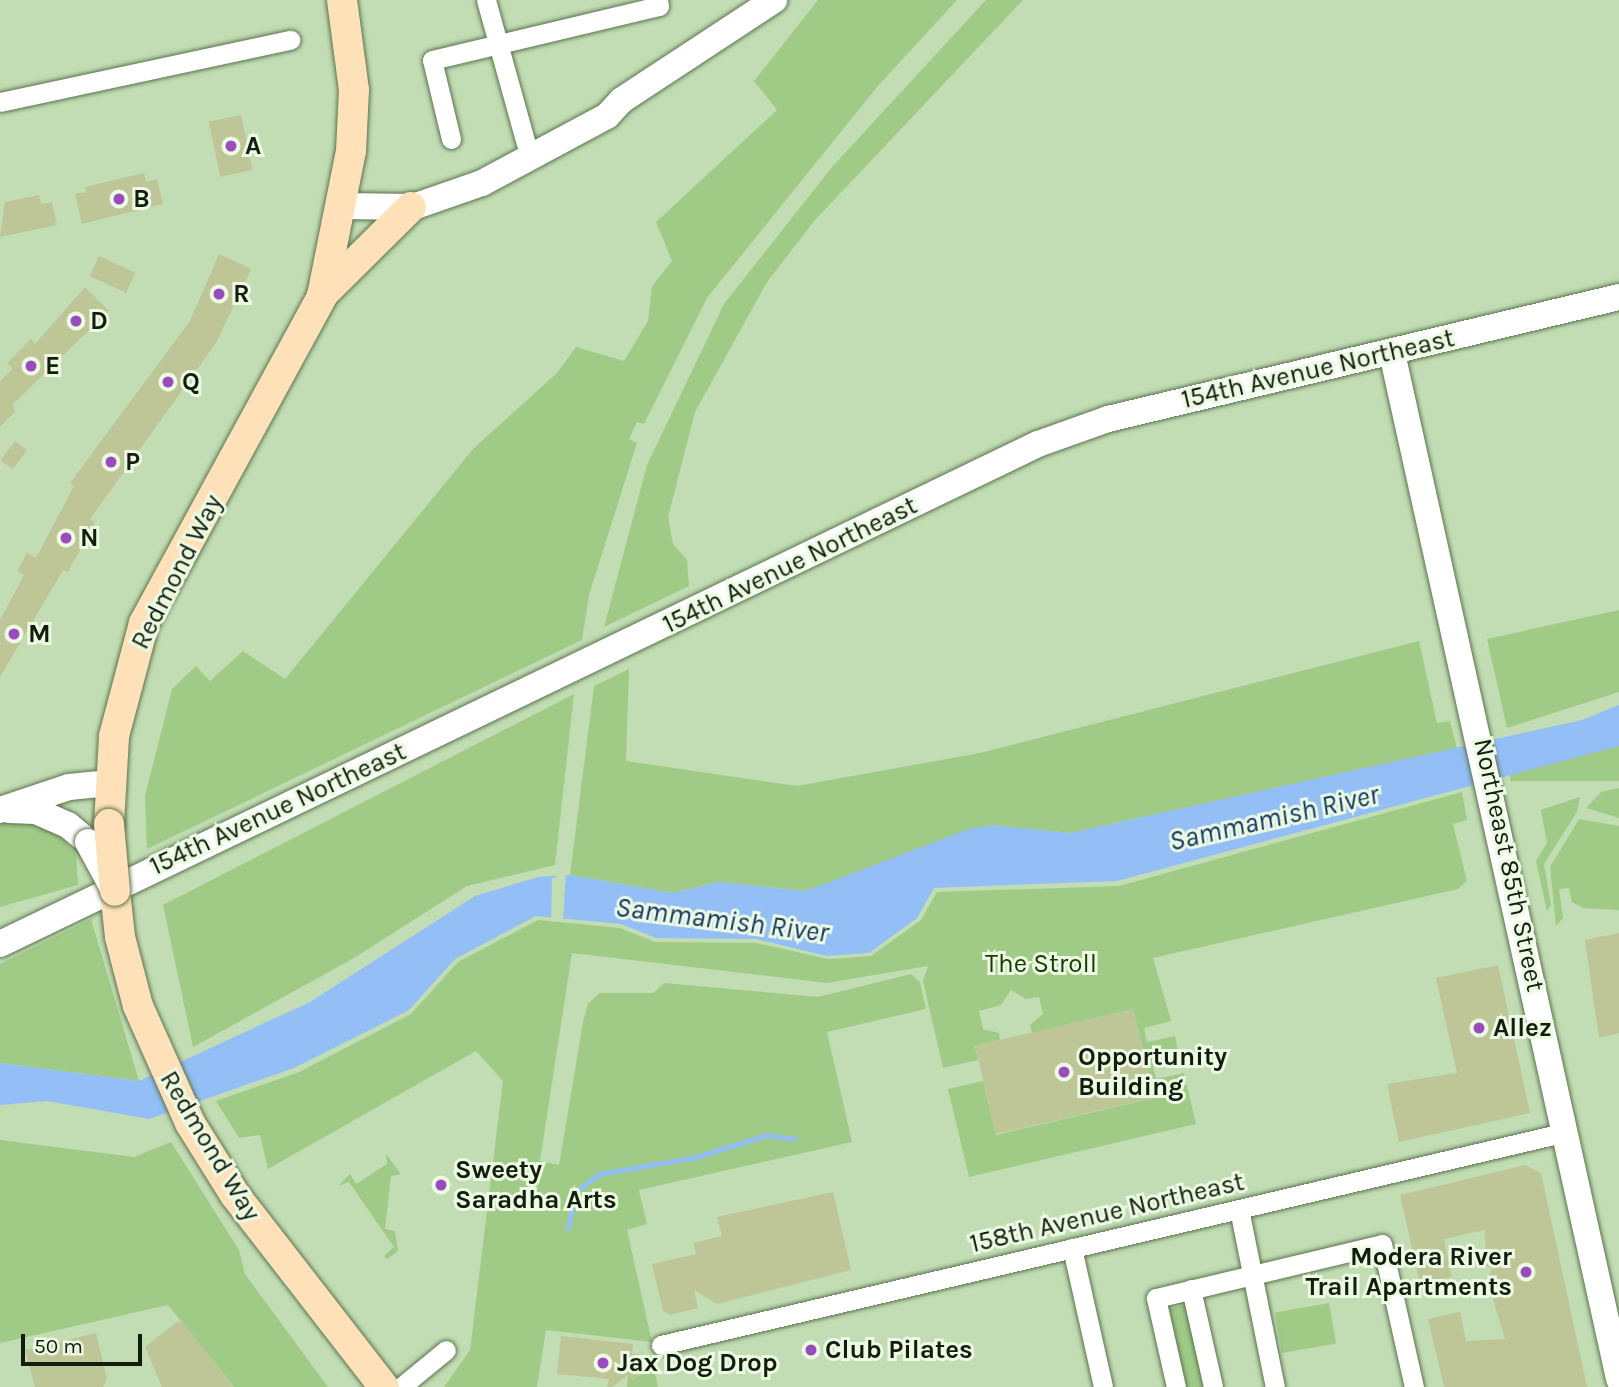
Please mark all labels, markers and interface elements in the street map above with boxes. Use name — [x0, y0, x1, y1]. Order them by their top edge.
place label: A — [245, 130, 261, 162]
marker: A — [223, 138, 239, 154]
place label: B — [133, 183, 150, 215]
marker: B — [111, 191, 127, 207]
place label: R — [233, 278, 250, 310]
marker: R — [211, 286, 227, 302]
place label: D — [90, 305, 108, 337]
marker: D — [68, 313, 84, 329]
street label: 154th Avenue Northeast — [1179, 322, 1457, 416]
place label: E — [45, 350, 60, 382]
marker: E — [23, 358, 39, 374]
place label: Q — [182, 366, 200, 398]
marker: Q — [160, 374, 176, 390]
place label: P — [125, 446, 140, 478]
marker: P — [103, 454, 119, 470]
street label: Redmond Way — [125, 489, 229, 655]
street label: 154th Avenue Northeast — [658, 490, 922, 640]
place label: N — [80, 522, 99, 554]
marker: N — [58, 530, 74, 546]
place label: M — [28, 618, 51, 650]
marker: M — [6, 626, 22, 642]
street label: 154th Avenue Northeast — [145, 736, 411, 882]
street label: Northeast 85th Street — [1467, 736, 1551, 994]
water label: Sammamish River — [1166, 778, 1382, 858]
water label: Sammamish River — [614, 890, 830, 950]
park label: The Stroll — [985, 948, 1097, 980]
place label: Allez — [1493, 1012, 1552, 1044]
marker: Allez — [1471, 1020, 1487, 1036]
place label: Opportunity Building — [1078, 1041, 1227, 1102]
marker: Opportunity Building — [1056, 1064, 1072, 1080]
street label: Redmond Way — [153, 1065, 267, 1227]
place label: Sweety Saradha Arts — [455, 1154, 617, 1216]
street label: 158th Avenue Northeast — [967, 1166, 1247, 1260]
marker: Sweety Saradha Arts — [433, 1177, 449, 1193]
place label: Modera River Trail Apartments — [1306, 1241, 1512, 1302]
marker: Modera River Trail Apartments — [1518, 1264, 1534, 1280]
scale bar — [24, 1320, 145, 1364]
text: 50 m — [34, 1334, 83, 1358]
place label: Club Pilates — [825, 1334, 973, 1366]
marker: Club Pilates — [803, 1342, 819, 1358]
place label: Jax Dog Drop — [617, 1347, 778, 1379]
marker: Jax Dog Drop — [595, 1355, 611, 1371]

